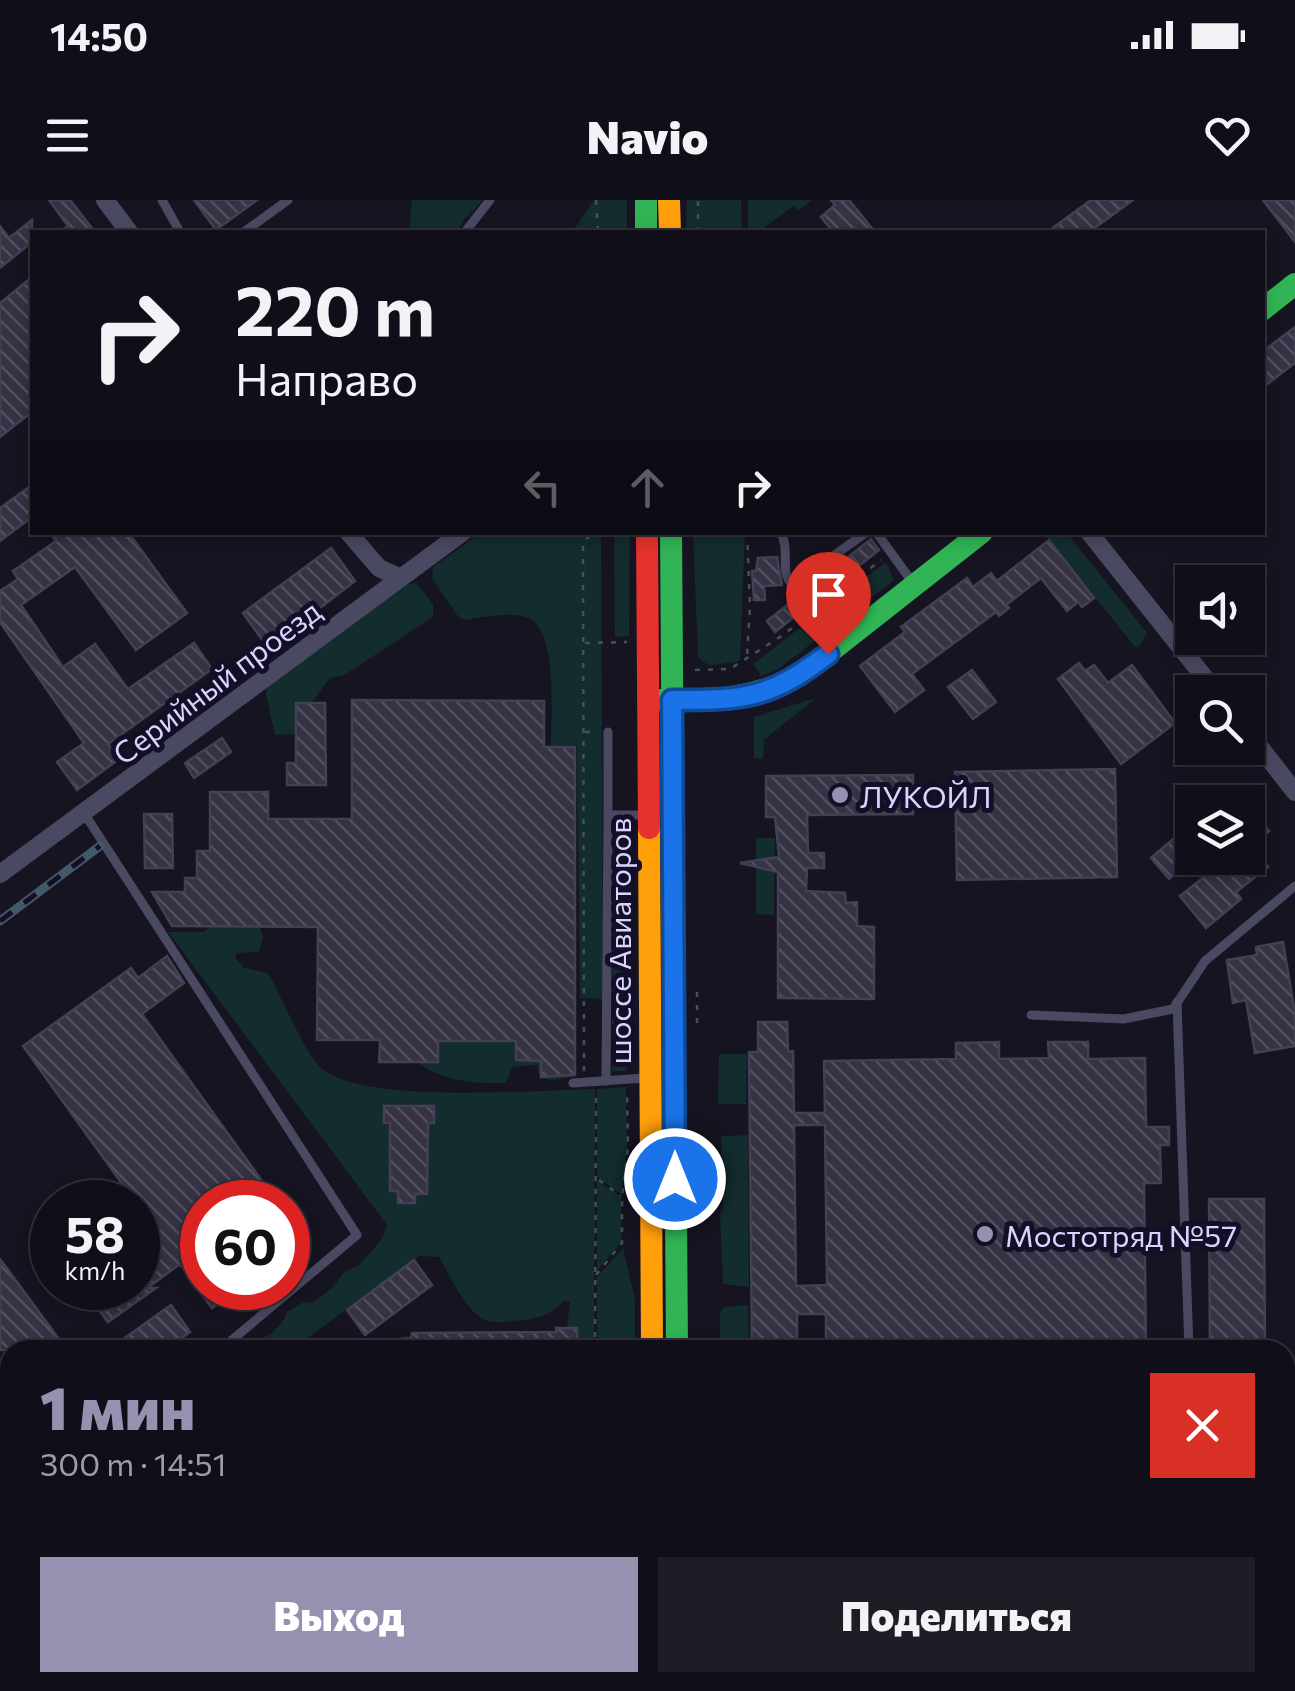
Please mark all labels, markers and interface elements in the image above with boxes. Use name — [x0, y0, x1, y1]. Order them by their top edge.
text: 14:50 — [50, 12, 148, 59]
icon: menu — [40, 108, 95, 163]
text: Navio — [587, 108, 708, 163]
icon: heart — [1200, 108, 1255, 163]
text: 220 m — [235, 265, 435, 350]
icon: right — [70, 270, 200, 400]
text: Направо — [235, 350, 418, 405]
icon: left — [515, 460, 570, 515]
icon: ahead — [620, 460, 675, 515]
icon: right — [725, 460, 780, 515]
pin — [786, 552, 871, 655]
map controls — [1175, 565, 1265, 875]
button: sound — [1175, 565, 1265, 655]
icon: arrive — [801, 567, 856, 622]
street label: Серийный проезд — [105, 591, 327, 771]
button: search — [1175, 675, 1265, 765]
place label: ЛУКОЙЛ — [860, 777, 992, 814]
marker: ЛУКОЙЛ — [829, 784, 851, 806]
button: layers — [1175, 785, 1265, 875]
street label: шоссе Авиаторов — [600, 818, 637, 1064]
position arrow — [623, 1127, 727, 1231]
speed limit sign: 60 — [180, 1180, 310, 1310]
text: 58 — [65, 1202, 125, 1263]
place label: Мостотряд №57 — [1005, 1216, 1237, 1253]
marker: Мостотряд №57 — [974, 1223, 996, 1245]
text: km/h — [65, 1255, 125, 1285]
text: 1 мин — [40, 1369, 195, 1442]
button: close — [1150, 1373, 1255, 1478]
text: 300 m · 14:51 — [40, 1443, 226, 1483]
button: Выход — [40, 1557, 638, 1672]
button: Поделиться — [658, 1557, 1255, 1672]

